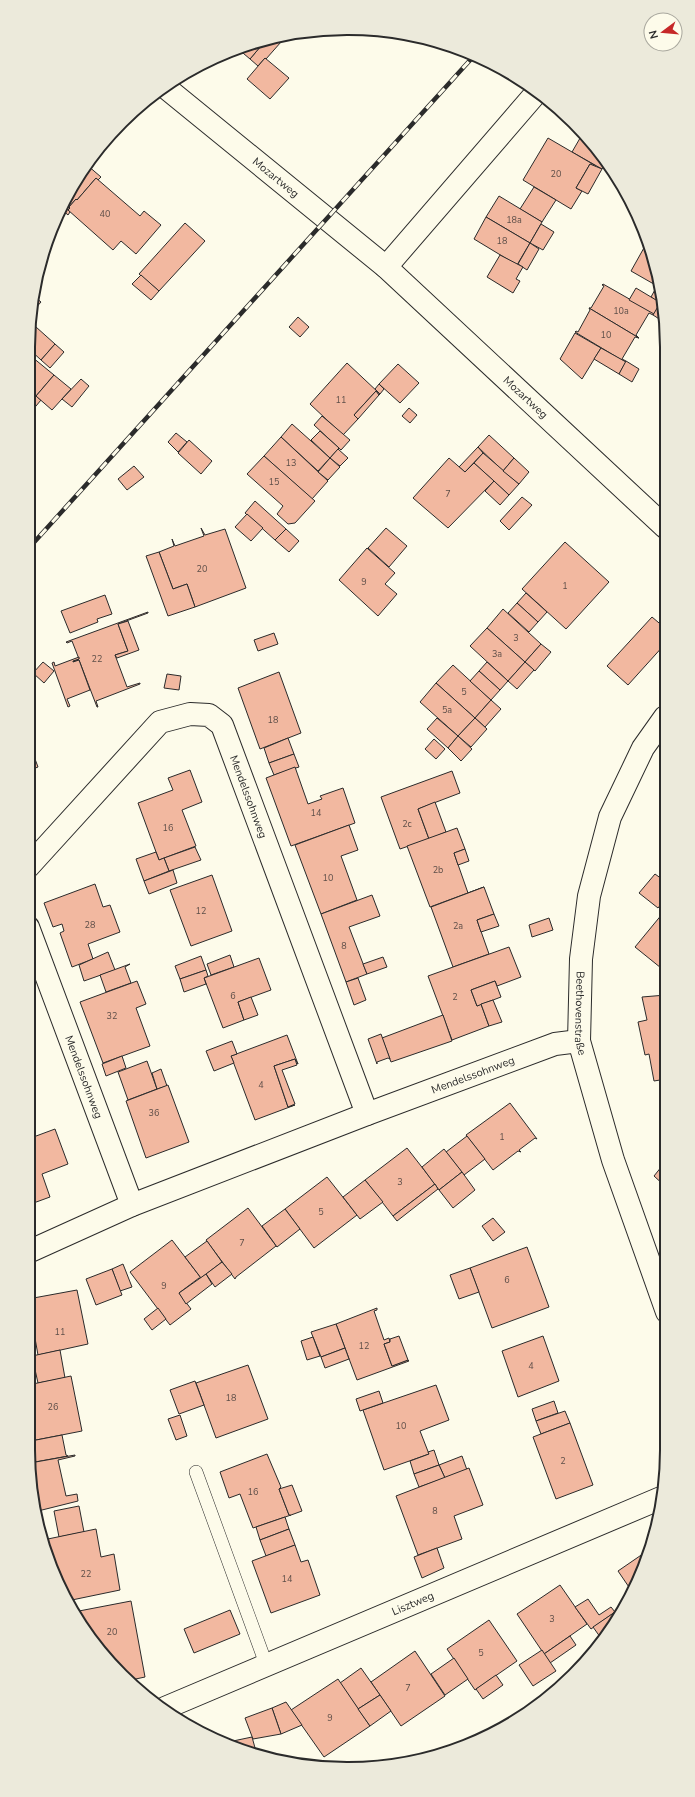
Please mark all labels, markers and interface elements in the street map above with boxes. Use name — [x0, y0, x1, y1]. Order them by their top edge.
north arrow — [643, 12, 683, 52]
text: N — [646, 29, 662, 41]
street label: Mozartweg — [249, 154, 302, 201]
house number: 20 — [551, 168, 561, 180]
house number: 40 — [100, 208, 110, 220]
house number: 18a — [506, 214, 522, 226]
house number: 18 — [497, 235, 507, 247]
house number: 10a — [613, 305, 629, 317]
house number: 10 — [601, 329, 611, 341]
street label: Mozartweg — [500, 373, 551, 422]
house number: 11 — [336, 394, 346, 406]
house number: 13 — [286, 457, 296, 469]
house number: 15 — [269, 476, 279, 488]
house number: 7 — [445, 488, 451, 500]
house number: 20 — [197, 563, 207, 575]
house number: 9 — [361, 576, 367, 588]
house number: 1 — [562, 580, 568, 592]
house number: 3 — [513, 632, 519, 644]
house number: 3a — [492, 648, 502, 660]
house number: 22 — [92, 653, 102, 665]
house number: 5 — [461, 686, 467, 698]
house number: 5a — [442, 704, 452, 716]
house number: 18 — [268, 714, 278, 726]
street label: Mendelssohnweg — [226, 753, 271, 840]
house number: 14 — [311, 807, 322, 819]
house number: 2c — [402, 818, 412, 830]
house number: 16 — [163, 822, 173, 834]
house number: 2b — [433, 864, 443, 876]
house number: 10 — [323, 872, 333, 884]
house number: 12 — [196, 905, 206, 917]
house number: 28 — [85, 919, 95, 931]
house number: 2a — [453, 920, 463, 932]
house number: 8 — [341, 940, 347, 952]
street label: Beethovenstraße — [571, 971, 590, 1057]
house number: 6 — [230, 990, 236, 1002]
house number: 2 — [452, 991, 458, 1003]
house number: 32 — [107, 1010, 117, 1022]
street label: Mendelssohnweg — [62, 1033, 106, 1121]
street label: Mendelssohnweg — [429, 1052, 516, 1097]
house number: 4 — [258, 1079, 264, 1091]
house number: 36 — [149, 1107, 159, 1119]
house number: 1 — [499, 1131, 505, 1143]
house number: 3 — [397, 1176, 403, 1188]
house number: 5 — [318, 1206, 324, 1218]
house number: 7 — [239, 1237, 245, 1249]
house number: 6 — [504, 1274, 510, 1286]
house number: 9 — [161, 1280, 167, 1292]
house number: 11 — [55, 1326, 65, 1338]
house number: 12 — [359, 1340, 369, 1352]
house number: 4 — [528, 1360, 534, 1372]
house number: 18 — [226, 1392, 236, 1404]
house number: 26 — [48, 1401, 58, 1413]
house number: 10 — [396, 1420, 406, 1432]
house number: 2 — [560, 1455, 566, 1467]
house number: 16 — [248, 1486, 258, 1498]
house number: 8 — [432, 1505, 438, 1517]
house number: 22 — [81, 1568, 91, 1580]
house number: 14 — [282, 1573, 293, 1585]
street label: Lisztweg — [389, 1588, 436, 1619]
house number: 3 — [549, 1613, 555, 1625]
house number: 20 — [107, 1626, 117, 1638]
house number: 5 — [478, 1647, 484, 1659]
house number: 7 — [405, 1682, 411, 1694]
house number: 9 — [327, 1712, 333, 1724]

